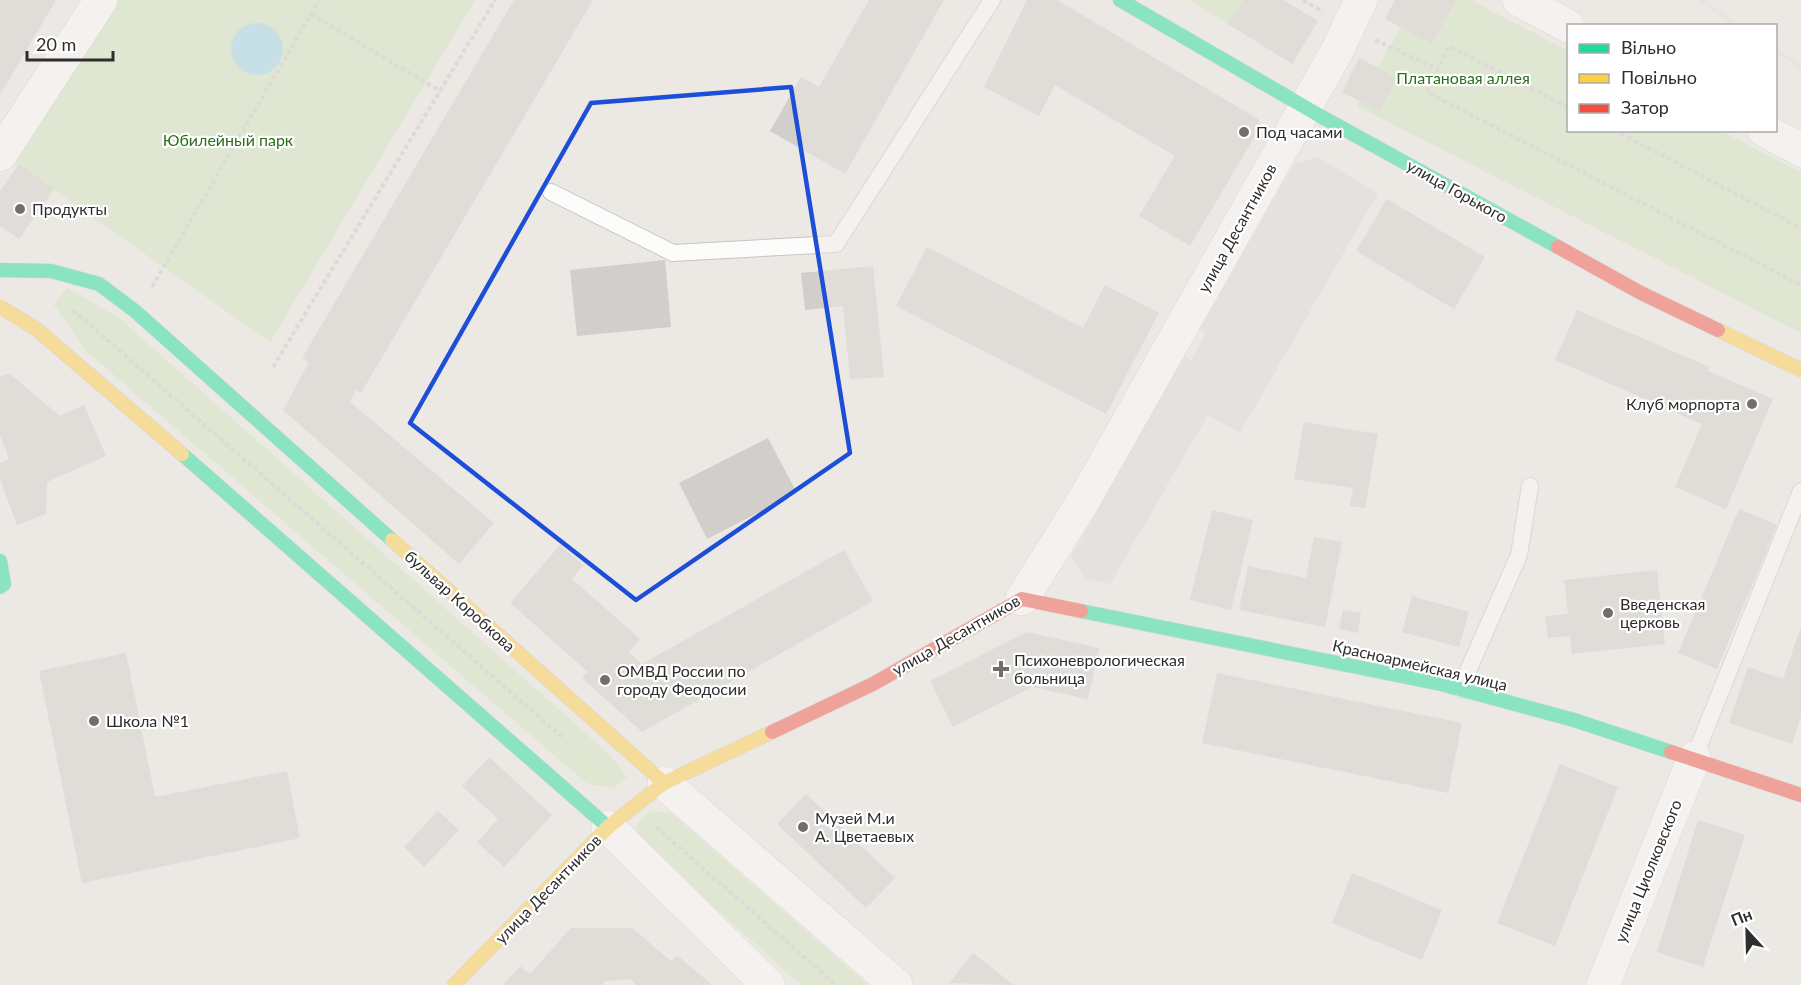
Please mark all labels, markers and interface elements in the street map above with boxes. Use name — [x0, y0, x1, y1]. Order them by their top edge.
scale bar — [27, 24, 112, 62]
legend — [1567, 24, 1777, 132]
text: 20 m — [36, 33, 76, 55]
text: Вільно — [1621, 36, 1676, 58]
text: Повільно — [1621, 66, 1697, 88]
park label: Платановая аллея — [1396, 68, 1530, 87]
text: Затор — [1621, 96, 1669, 118]
place label: Под часами — [1256, 122, 1343, 141]
marker: Под часами — [1237, 125, 1251, 139]
park label: Юбилейный парк — [163, 130, 294, 149]
street label: улица Горького — [1404, 155, 1511, 226]
street label: улица Десантников — [1193, 160, 1280, 295]
place label: Продукты — [32, 199, 107, 218]
marker: Продукты — [13, 202, 27, 216]
place label: Клуб морпорта — [1626, 394, 1740, 413]
marker: Клуб морпорта — [1745, 397, 1759, 411]
street label: бульвар Коробкова — [401, 546, 519, 655]
street label: улица Десантников — [889, 590, 1023, 679]
place label: Введенская церковь — [1620, 594, 1705, 631]
marker: Введенская церковь — [1601, 606, 1615, 620]
street label: Красноармейская улица — [1331, 635, 1509, 694]
place label: Психоневрологическая больница — [1014, 650, 1185, 687]
marker: Психоневрологическая больница — [992, 660, 1010, 678]
place label: ОМВД России по городу Феодосии — [617, 661, 746, 698]
marker: ОМВД России по городу Феодосии — [598, 673, 612, 687]
place label: Школа №1 — [106, 711, 189, 730]
marker: Школа №1 — [87, 714, 101, 728]
street label: улица Циолковского — [1610, 797, 1685, 945]
place label: Музей М.и А. Цветаевых — [815, 808, 914, 845]
marker: Музей М.и А. Цветаевых — [796, 820, 810, 834]
street label: улица Десантников — [491, 830, 605, 947]
north arrow — [1717, 901, 1777, 961]
text: Пн — [1728, 904, 1754, 929]

